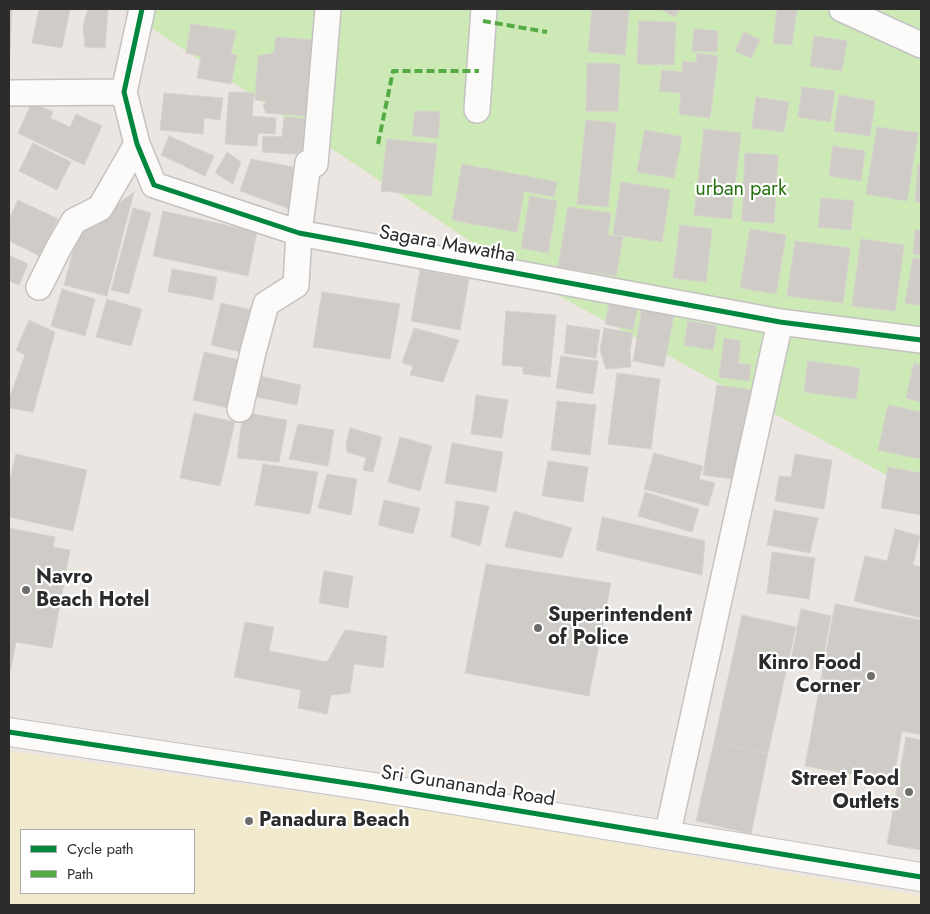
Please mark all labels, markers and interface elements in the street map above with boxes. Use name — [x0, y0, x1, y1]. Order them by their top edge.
park label: urban park — [695, 178, 787, 202]
street label: Sagara Mawatha — [377, 221, 517, 269]
place label: Navro Beach Hotel — [36, 566, 150, 613]
marker: Navro Beach Hotel — [20, 584, 32, 596]
place label: Superintendent of Police — [548, 604, 692, 651]
marker: Superintendent of Police — [532, 622, 544, 634]
place label: Kinro Food Corner — [758, 652, 861, 699]
marker: Kinro Food Corner — [865, 670, 877, 682]
street label: Sri Gunananda Road — [379, 761, 557, 813]
place label: Street Food Outlets — [791, 768, 899, 815]
marker: Street Food Outlets — [903, 786, 915, 798]
place label: Panadura Beach — [259, 809, 410, 833]
marker: Panadura Beach — [243, 815, 255, 827]
legend — [20, 829, 195, 894]
text: Cycle path — [67, 838, 134, 860]
text: Path — [67, 863, 93, 885]

